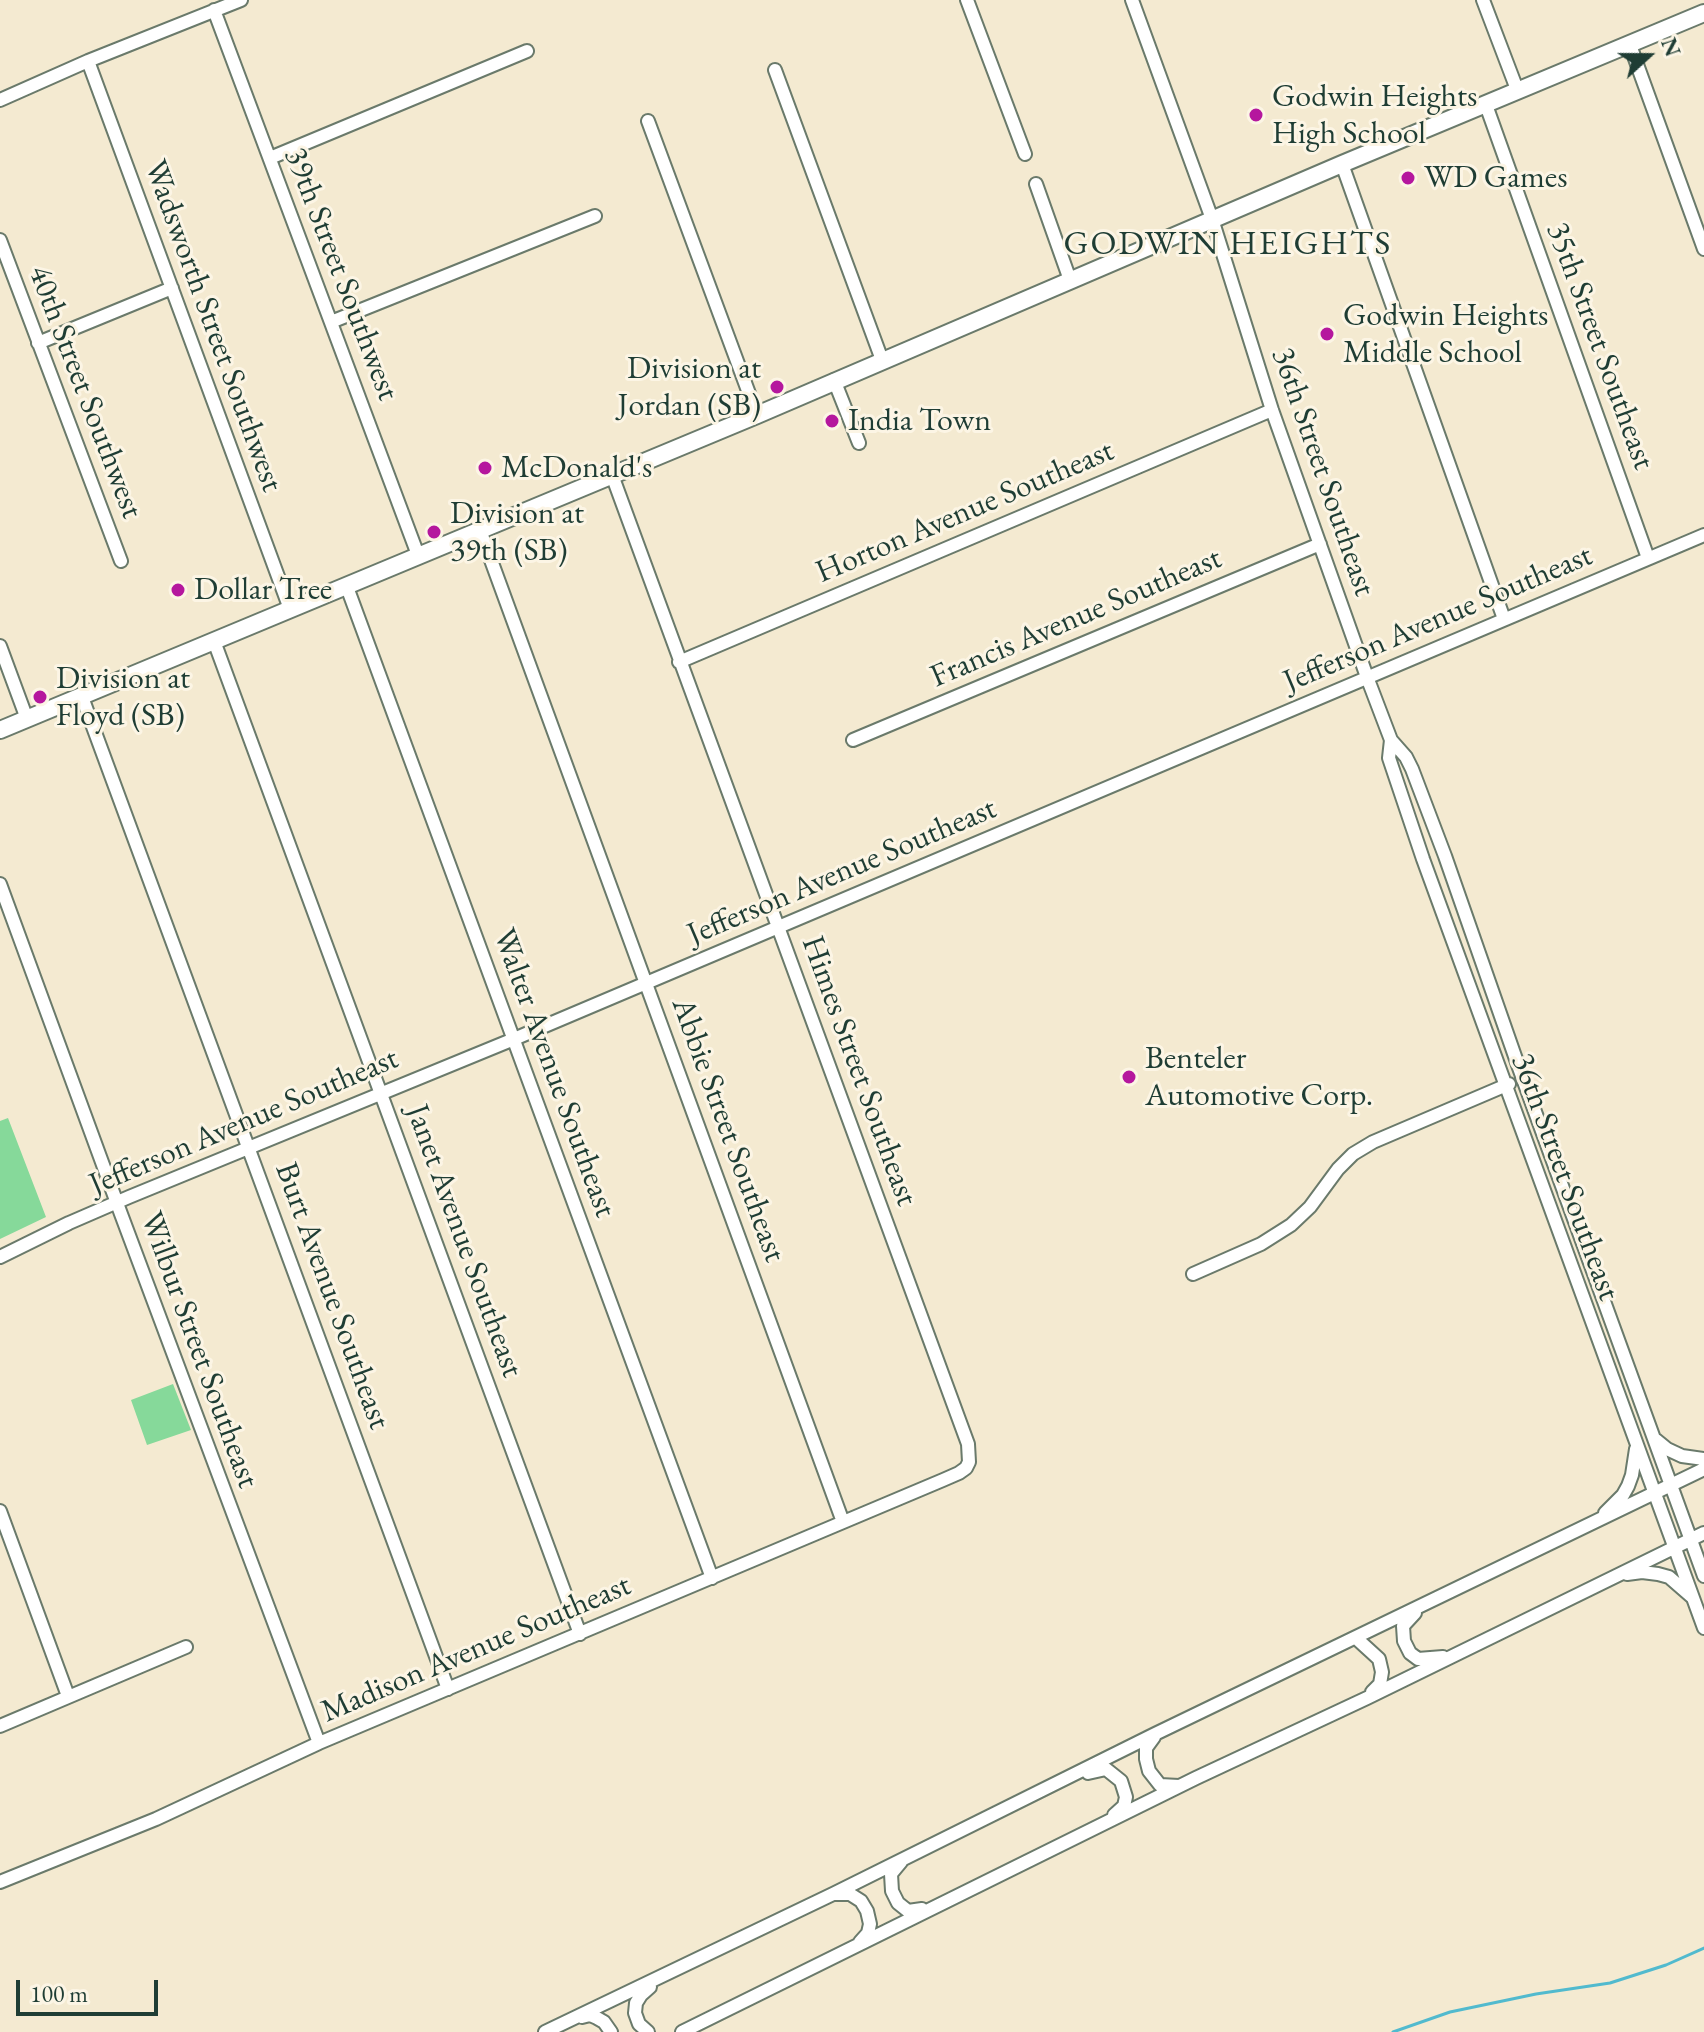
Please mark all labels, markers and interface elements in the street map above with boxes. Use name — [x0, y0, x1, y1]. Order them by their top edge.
north arrow — [1608, 16, 1688, 96]
text: N — [1654, 34, 1688, 61]
place label: Godwin Heights High School — [1272, 78, 1477, 153]
marker: Godwin Heights High School — [1247, 106, 1265, 124]
street label: 39th Street Southwest — [275, 142, 407, 406]
street label: Wadsworth Street Southwest — [135, 155, 291, 497]
place label: WD Games — [1424, 159, 1568, 197]
marker: WD Games — [1399, 169, 1417, 187]
street label: 35th Street Southeast — [1537, 217, 1663, 475]
district label: GODWIN HEIGHTS — [1064, 225, 1392, 265]
street label: 40th Street Southwest — [19, 260, 151, 524]
place label: Godwin Heights Middle School — [1343, 297, 1548, 372]
marker: Godwin Heights Middle School — [1318, 325, 1336, 343]
street label: 36th Street Southeast — [1263, 343, 1383, 601]
place label: Division at Jordan (SB) — [618, 350, 761, 425]
marker: Division at Jordan (SB) — [768, 378, 786, 396]
place label: India Town — [848, 402, 991, 440]
marker: India Town — [823, 412, 841, 430]
street label: Horton Avenue Southeast — [810, 432, 1120, 592]
place label: McDonald's — [501, 449, 652, 487]
marker: McDonald's — [476, 459, 494, 477]
place label: Division at 39th (SB) — [450, 495, 584, 570]
marker: Division at 39th (SB) — [425, 523, 443, 541]
street label: Jefferson Avenue Southeast — [1278, 537, 1598, 701]
street label: Francis Avenue Southeast — [925, 539, 1227, 697]
place label: Dollar Tree — [194, 571, 332, 609]
marker: Dollar Tree — [169, 581, 187, 599]
place label: Division at Floyd (SB) — [56, 660, 190, 735]
marker: Division at Floyd (SB) — [31, 688, 49, 706]
street label: Jefferson Avenue Southeast — [682, 790, 1002, 954]
street label: Walter Avenue Southeast — [484, 924, 624, 1222]
street label: Himes Street Southeast — [792, 931, 926, 1211]
street label: Abbie Street Southeast — [662, 993, 794, 1267]
street label: Jefferson Avenue Southeast — [84, 1040, 404, 1204]
place label: Benteler Automotive Corp. — [1145, 1040, 1373, 1115]
street label: 36th Street Southeast — [1502, 1048, 1628, 1306]
marker: Benteler Automotive Corp. — [1120, 1068, 1138, 1086]
street label: Janet Avenue Southeast — [397, 1099, 531, 1383]
street label: Burt Avenue Southeast — [266, 1158, 398, 1434]
street label: Wilbur Street Southeast — [131, 1207, 267, 1493]
street label: Madison Avenue Southeast — [315, 1566, 637, 1732]
scale bar — [20, 1964, 162, 2014]
text: 100 m — [30, 1978, 88, 2009]

